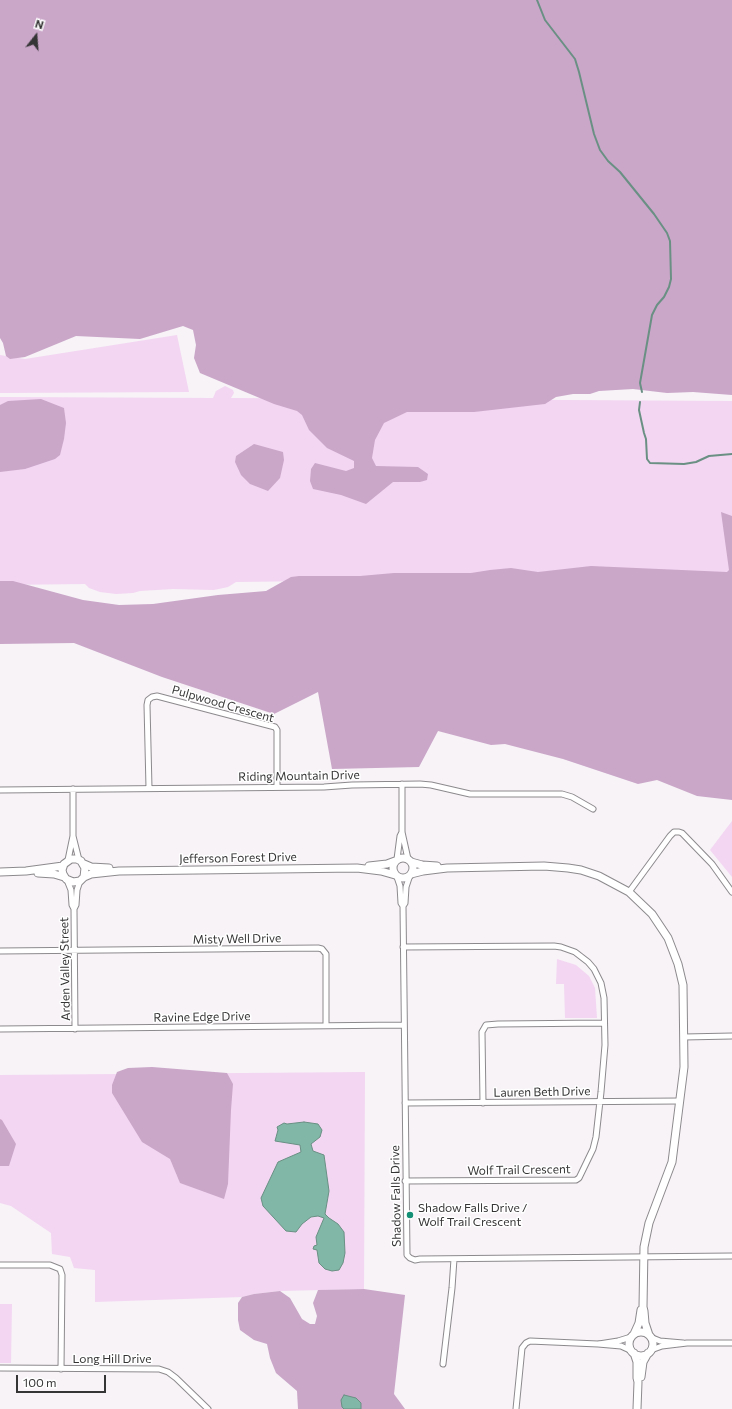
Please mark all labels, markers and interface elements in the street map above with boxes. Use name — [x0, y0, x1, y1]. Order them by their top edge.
north arrow — [16, 16, 56, 56]
text: N — [34, 17, 45, 31]
street label: Pulpwood Crescent — [170, 682, 276, 726]
street label: Riding Mountain Drive — [238, 768, 360, 784]
street label: Jefferson Forest Drive — [179, 850, 297, 866]
street label: Arden Valley Street — [57, 917, 73, 1021]
street label: Misty Well Drive — [193, 931, 281, 947]
street label: Ravine Edge Drive — [153, 1009, 251, 1025]
street label: Lauren Beth Drive — [493, 1084, 591, 1100]
street label: Shadow Falls Drive — [388, 1145, 404, 1247]
street label: Wolf Trail Crescent — [467, 1162, 571, 1178]
place label: Shadow Falls Drive / Wolf Trail Crescent — [418, 1201, 527, 1229]
marker: Shadow Falls Drive / Wolf Trail Crescent — [405, 1210, 415, 1220]
street label: Long Hill Drive — [72, 1352, 152, 1366]
scale bar — [18, 1367, 108, 1393]
text: 100 m — [23, 1375, 57, 1389]

